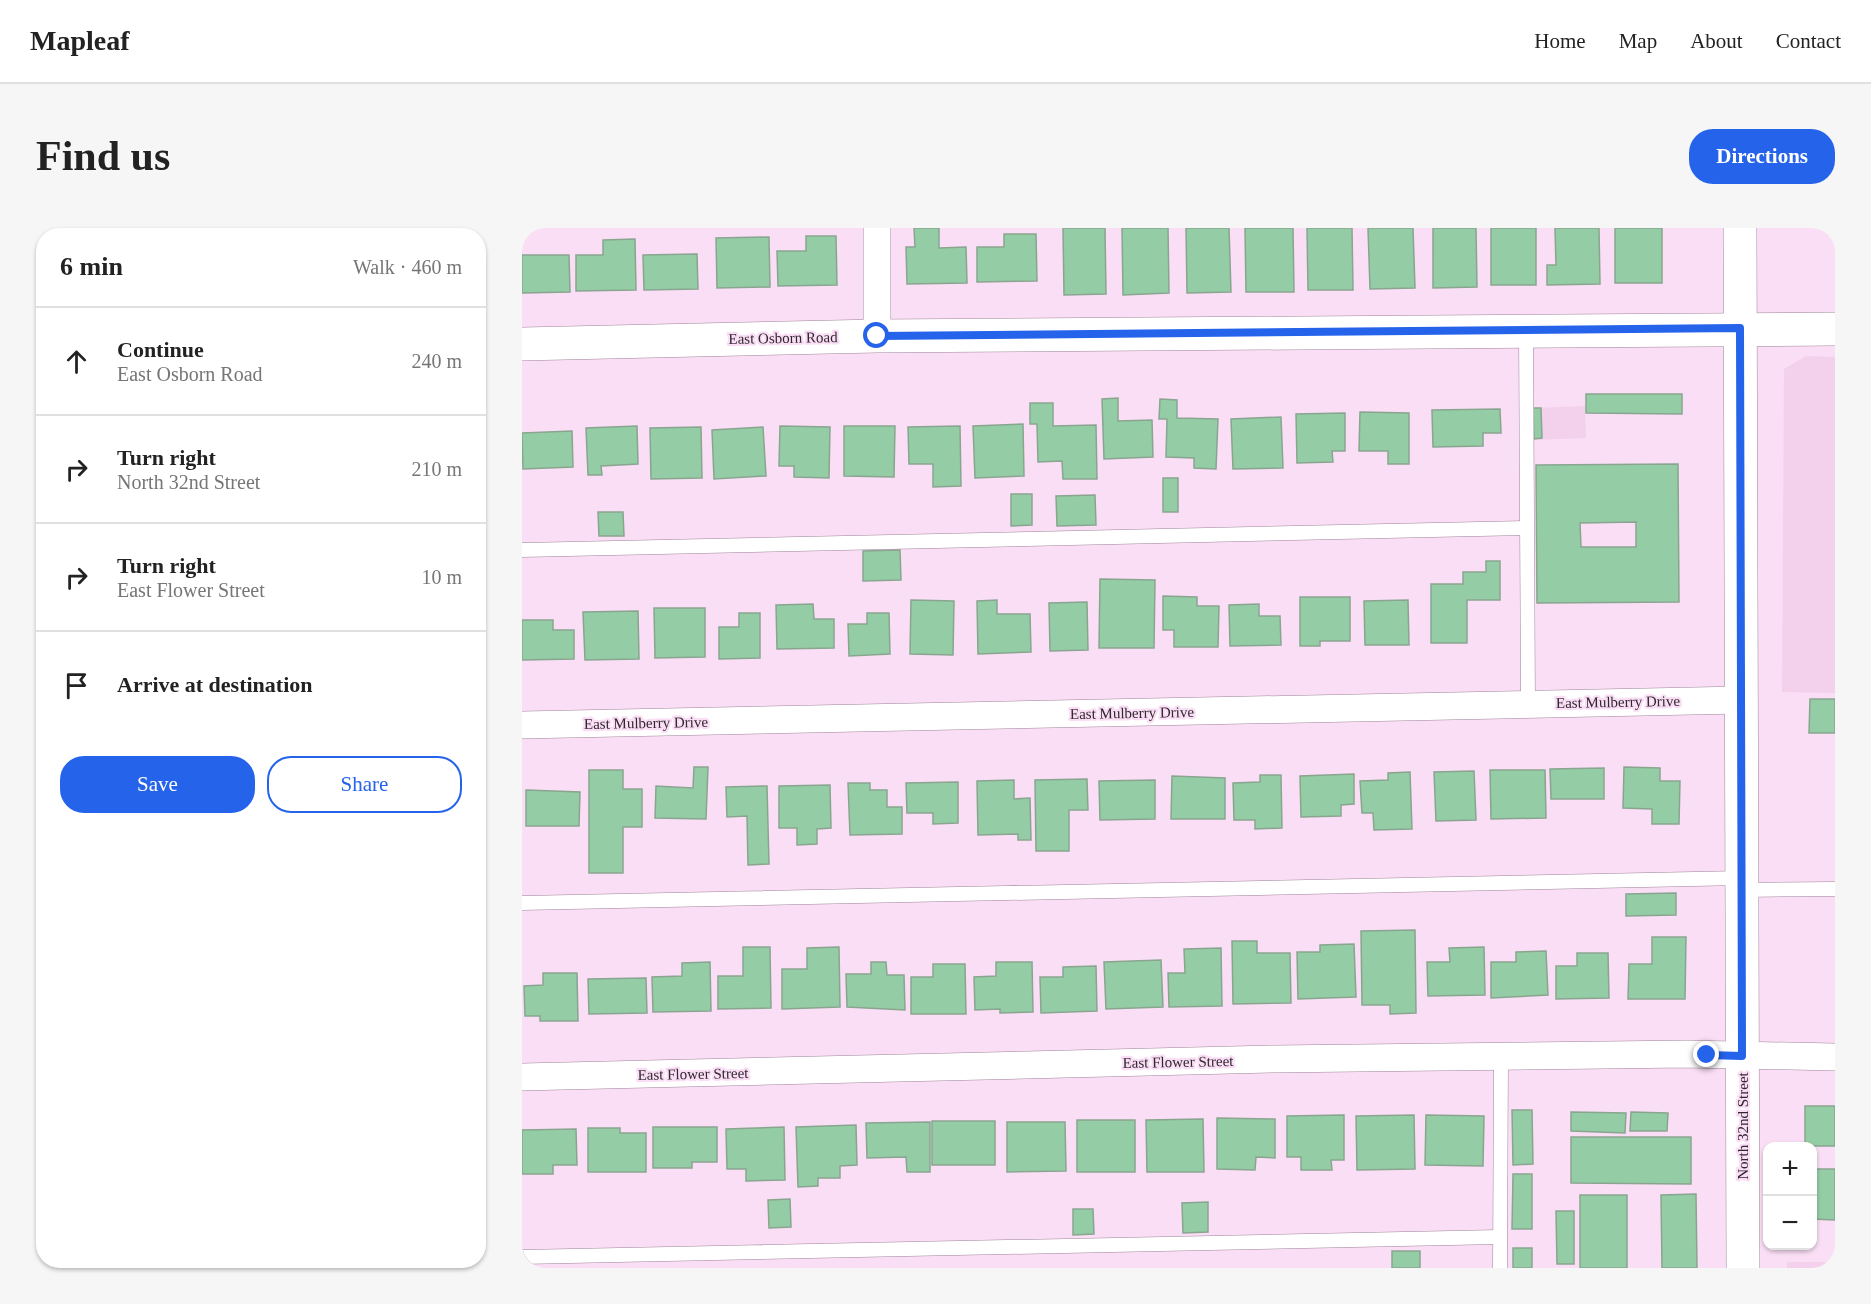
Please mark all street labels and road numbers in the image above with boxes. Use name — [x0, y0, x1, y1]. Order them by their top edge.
street label: East Osborn Road — [728, 329, 838, 347]
street label: East Mulberry Drive — [1556, 693, 1681, 711]
street label: East Mulberry Drive — [1070, 704, 1195, 722]
street label: East Mulberry Drive — [584, 714, 709, 732]
street label: East Flower Street — [1122, 1053, 1234, 1071]
street label: East Flower Street — [637, 1065, 749, 1083]
street label: North 32nd Street — [1735, 1071, 1751, 1180]

